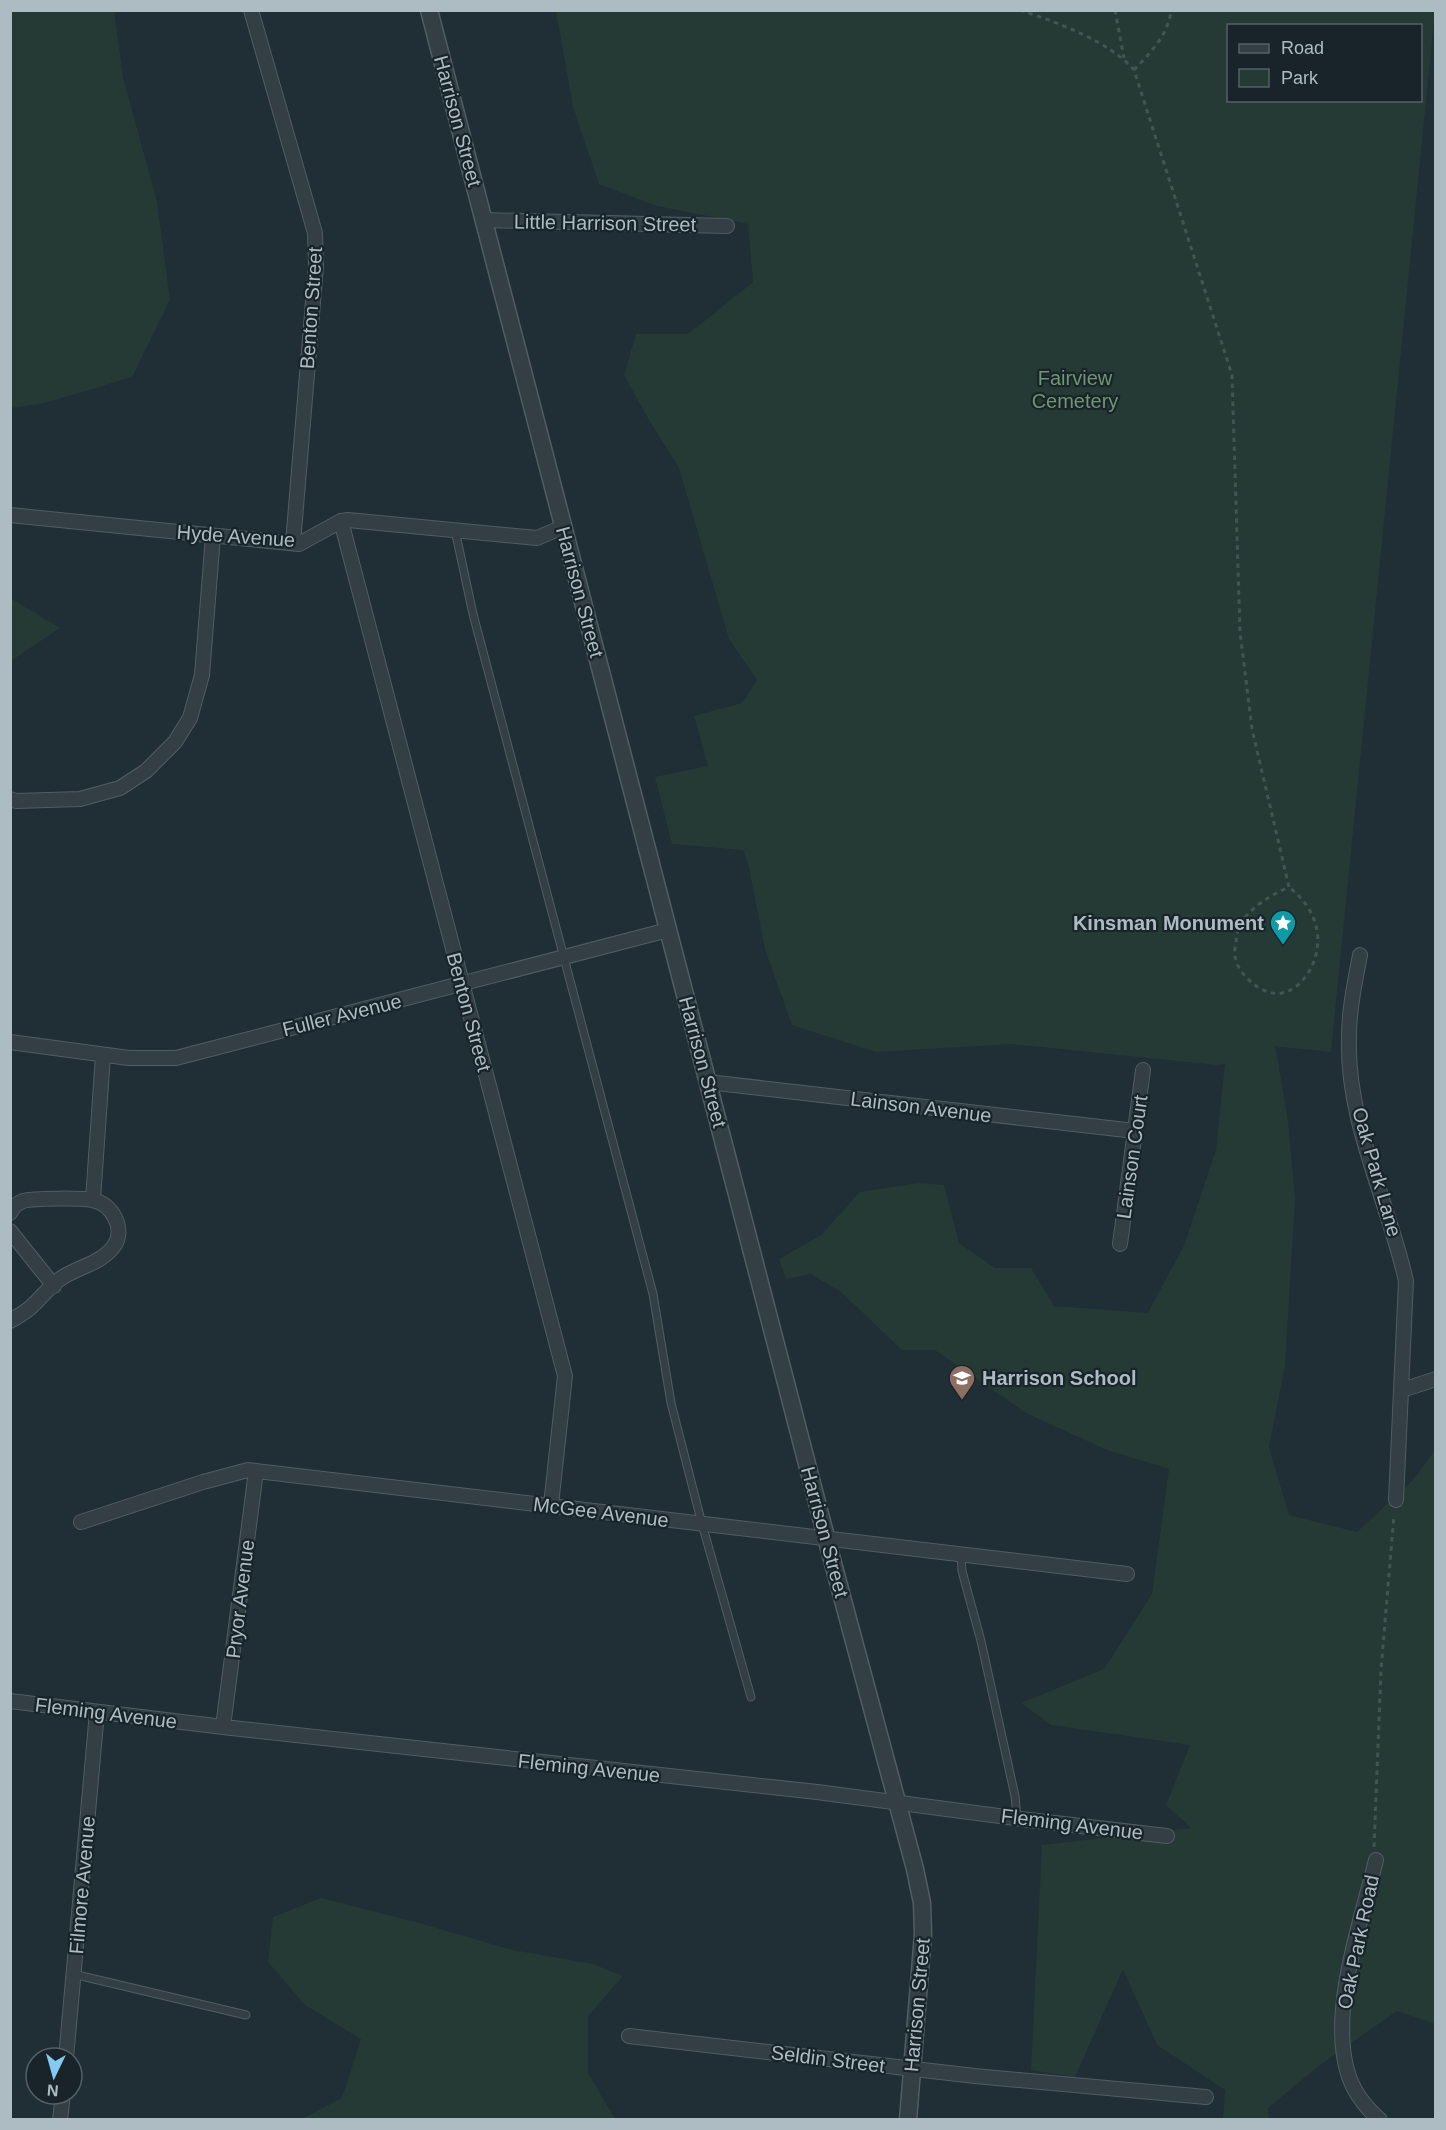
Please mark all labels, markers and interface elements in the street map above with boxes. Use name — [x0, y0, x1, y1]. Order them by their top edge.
legend — [1227, 24, 1422, 102]
text: Road — [1281, 38, 1324, 58]
street label: Harrison Street — [430, 53, 486, 189]
text: Park — [1281, 68, 1319, 88]
street label: Little Harrison Street — [514, 210, 697, 236]
street label: Benton Street — [296, 246, 326, 370]
park label: Fairview Cemetery — [1032, 367, 1118, 412]
street label: Hyde Avenue — [176, 521, 296, 551]
street label: Harrison Street — [552, 524, 608, 660]
place icon: Kinsman Monument — [1268, 908, 1298, 946]
place label: Kinsman Monument — [1073, 912, 1264, 934]
street label: Benton Street — [443, 950, 496, 1074]
street label: Fuller Avenue — [280, 990, 404, 1040]
street label: Harrison Street — [675, 994, 731, 1130]
street label: Lainson Avenue — [849, 1087, 993, 1127]
street label: Lainson Court — [1112, 1093, 1152, 1220]
street label: Oak Park Lane — [1348, 1105, 1406, 1239]
school or university icon: Harrison School — [947, 1363, 977, 1401]
place label: Harrison School — [982, 1367, 1136, 1389]
street label: Harrison Street — [797, 1464, 853, 1600]
street label: McGee Avenue — [532, 1493, 670, 1531]
street label: Pryor Avenue — [222, 1538, 258, 1660]
street label: Fleming Avenue — [34, 1693, 178, 1733]
street label: Fleming Avenue — [517, 1750, 661, 1786]
street label: Fleming Avenue — [1000, 1804, 1144, 1844]
street label: Filmore Avenue — [65, 1815, 99, 1955]
street label: Oak Park Road — [1333, 1873, 1383, 2011]
street label: Harrison Street — [900, 1937, 934, 2073]
street label: Seldin Street — [770, 2041, 887, 2077]
north arrow — [24, 2046, 84, 2106]
text: N — [46, 2081, 59, 2099]

